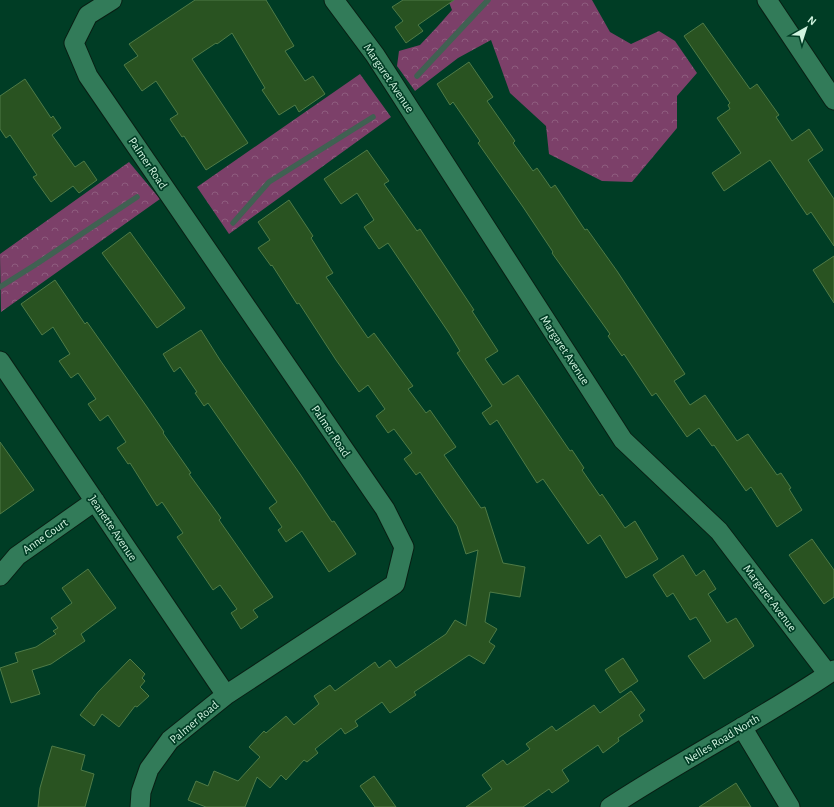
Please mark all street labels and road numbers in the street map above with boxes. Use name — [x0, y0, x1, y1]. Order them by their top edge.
street label: Margaret Avenue — [362, 42, 416, 114]
street label: Palmer Road — [126, 135, 170, 191]
street label: Margaret Avenue — [538, 313, 592, 387]
street label: Palmer Road — [309, 403, 353, 459]
street label: Jeanette Avenue — [87, 493, 139, 563]
street label: Anne Court — [20, 516, 70, 556]
street label: Margaret Avenue — [741, 562, 799, 634]
street label: Palmer Road — [167, 698, 221, 746]
street label: Nelles Road North — [683, 712, 761, 766]

